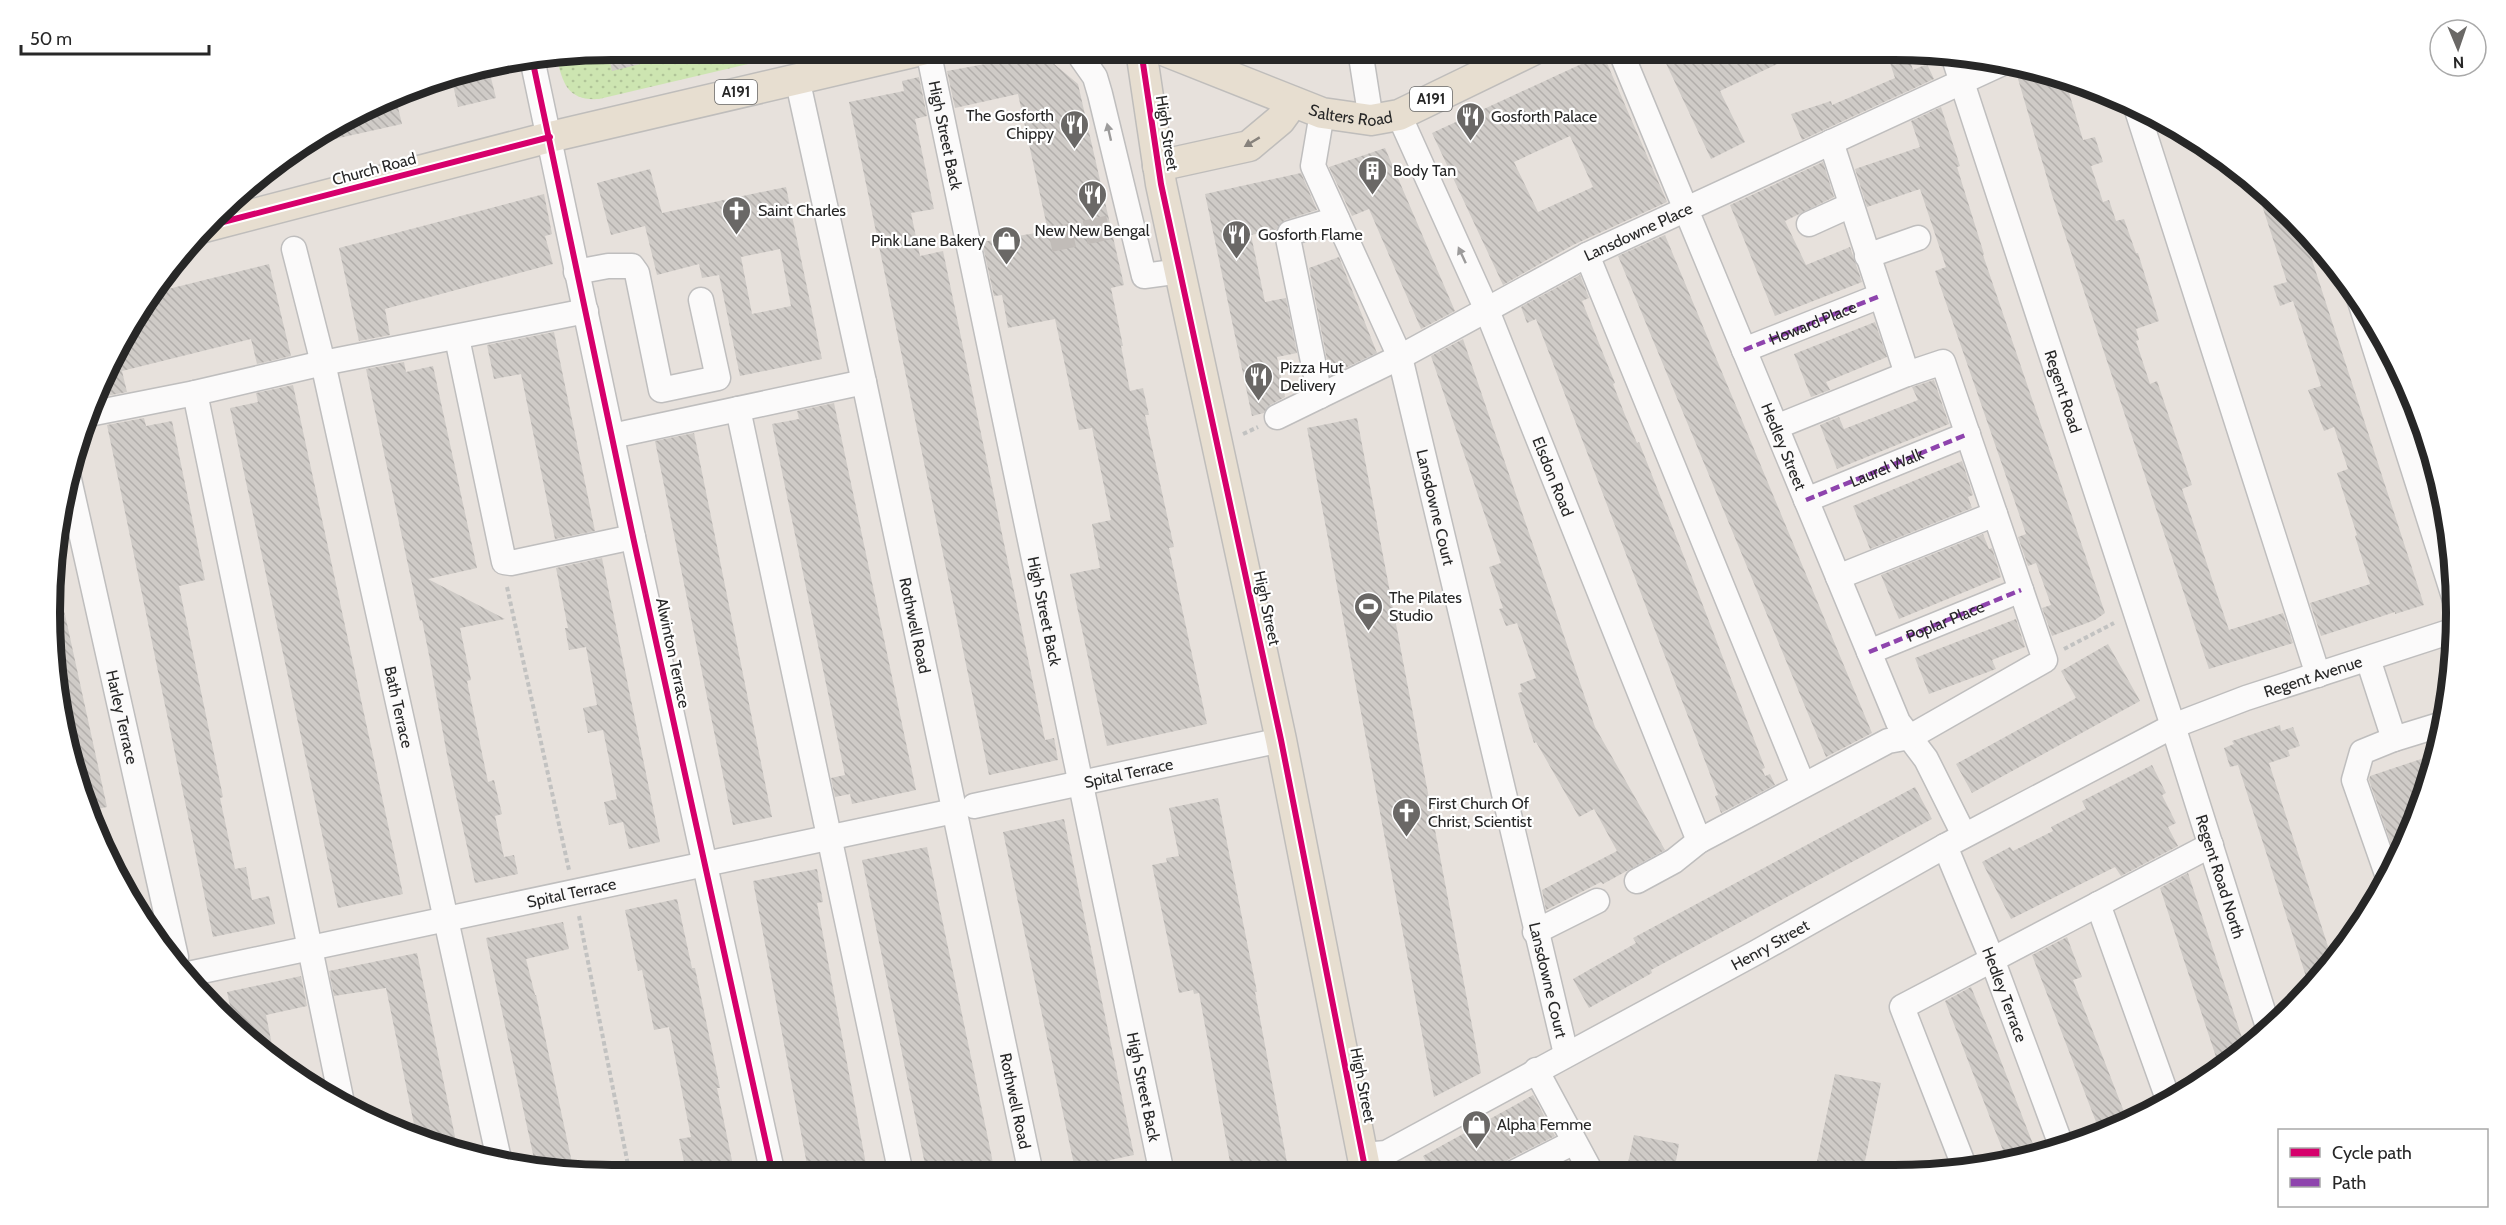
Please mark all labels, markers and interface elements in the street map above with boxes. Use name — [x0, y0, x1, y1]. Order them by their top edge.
scale bar — [21, 18, 208, 56]
north arrow — [2428, 18, 2488, 78]
text: 50 m — [30, 28, 72, 50]
text: N — [2453, 53, 2464, 72]
street label: High Street Back — [925, 79, 967, 192]
road number: A191 — [715, 80, 757, 104]
road number: A191 — [1410, 87, 1452, 111]
street label: High Street — [1152, 94, 1182, 173]
street label: Salters Road — [1306, 99, 1394, 130]
restaurant icon: Gosforth Palace — [1454, 100, 1486, 142]
place label: The Gosforth Chippy — [966, 106, 1054, 143]
place label: Gosforth Palace — [1491, 107, 1597, 126]
restaurant icon: The Gosforth Chippy — [1059, 108, 1091, 150]
one-way arrow — [1103, 123, 1113, 141]
one-way arrow — [1244, 136, 1260, 147]
street label: Church Road — [330, 149, 418, 189]
building icon: Body Tan — [1356, 154, 1388, 196]
place label: Body Tan — [1393, 161, 1456, 180]
restaurant icon: New New Bengal — [1076, 178, 1108, 220]
church icon: Saint Charles — [721, 194, 753, 236]
street label: Lansdowne Place — [1581, 198, 1695, 265]
place label: Saint Charles — [758, 201, 846, 220]
restaurant icon: Gosforth Flame — [1221, 218, 1253, 260]
place label: New New Bengal — [1035, 221, 1150, 240]
shop icon: Pink Lane Bakery — [990, 224, 1022, 266]
place label: Gosforth Flame — [1258, 225, 1363, 244]
place label: Pink Lane Bakery — [871, 231, 985, 250]
one-way arrow — [1457, 246, 1466, 263]
street label: Howard Place — [1766, 297, 1859, 349]
street label: Regent Road — [2041, 347, 2086, 435]
place label: Pizza Hut Delivery — [1280, 358, 1344, 395]
restaurant icon: Pizza Hut Delivery — [1243, 360, 1275, 402]
street label: Hedley Street — [1757, 400, 1811, 494]
street label: Elsdon Road — [1529, 434, 1578, 519]
street label: Laurel Walk — [1847, 443, 1927, 491]
street label: Lansdowne Court — [1413, 447, 1459, 568]
street label: High Street Back — [1024, 555, 1066, 668]
street label: High Street — [1250, 569, 1284, 648]
street label: Rothwell Road — [896, 576, 935, 675]
place label: The Pilates Studio — [1389, 588, 1462, 625]
sports icon: The Pilates Studio — [1352, 590, 1384, 632]
street label: Alwinton Terrace — [652, 596, 694, 710]
street label: Poplar Place — [1903, 597, 1987, 645]
street label: Regent Avenue — [2261, 651, 2364, 701]
street label: Bath Terrace — [381, 664, 417, 750]
street label: Harley Terrace — [103, 668, 142, 766]
street label: Spital Terrace — [1082, 754, 1175, 792]
place label: First Church Of Christ, Scientist — [1428, 794, 1532, 831]
church icon: First Church Of Christ, Scientist — [1391, 796, 1423, 838]
street label: Regent Road North — [2192, 812, 2249, 941]
street label: Spital Terrace — [525, 874, 618, 911]
street label: Henry Street — [1728, 915, 1813, 974]
street label: Lansdowne Court — [1525, 920, 1571, 1040]
street label: Hedley Terrace — [1978, 944, 2031, 1045]
street label: High Street Back — [1123, 1030, 1165, 1144]
street label: High Street — [1346, 1046, 1380, 1125]
street label: Rothwell Road — [996, 1051, 1035, 1151]
shop icon: Alpha Femme — [1460, 1108, 1492, 1150]
place label: Alpha Femme — [1497, 1115, 1592, 1134]
legend — [2278, 1129, 2488, 1207]
text: Cycle path — [2332, 1142, 2412, 1164]
text: Path — [2332, 1172, 2366, 1194]

